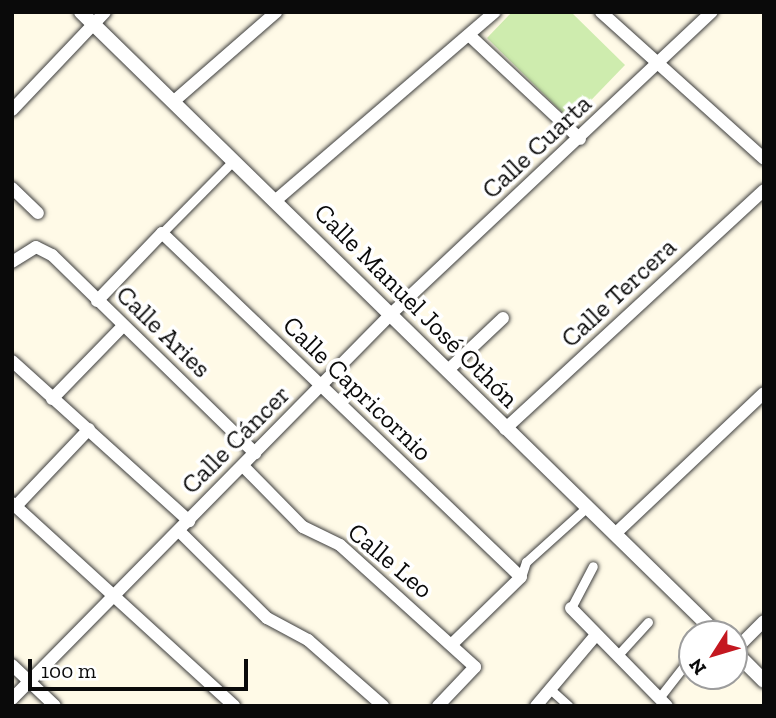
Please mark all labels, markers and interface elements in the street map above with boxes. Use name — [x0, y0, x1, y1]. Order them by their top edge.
street label: Calle Cuarta — [476, 88, 598, 206]
street label: Calle Manuel José Othón — [307, 197, 525, 415]
street label: Calle Tercera — [555, 232, 683, 354]
street label: Calle Aries — [109, 279, 217, 385]
street label: Calle Capricornio — [276, 310, 438, 468]
street label: Calle Cáncer — [175, 379, 297, 501]
street label: Calle Leo — [341, 517, 439, 605]
north arrow — [678, 620, 748, 690]
scale bar — [32, 644, 252, 688]
text: N — [684, 654, 711, 679]
text: 100 m — [41, 658, 96, 683]

